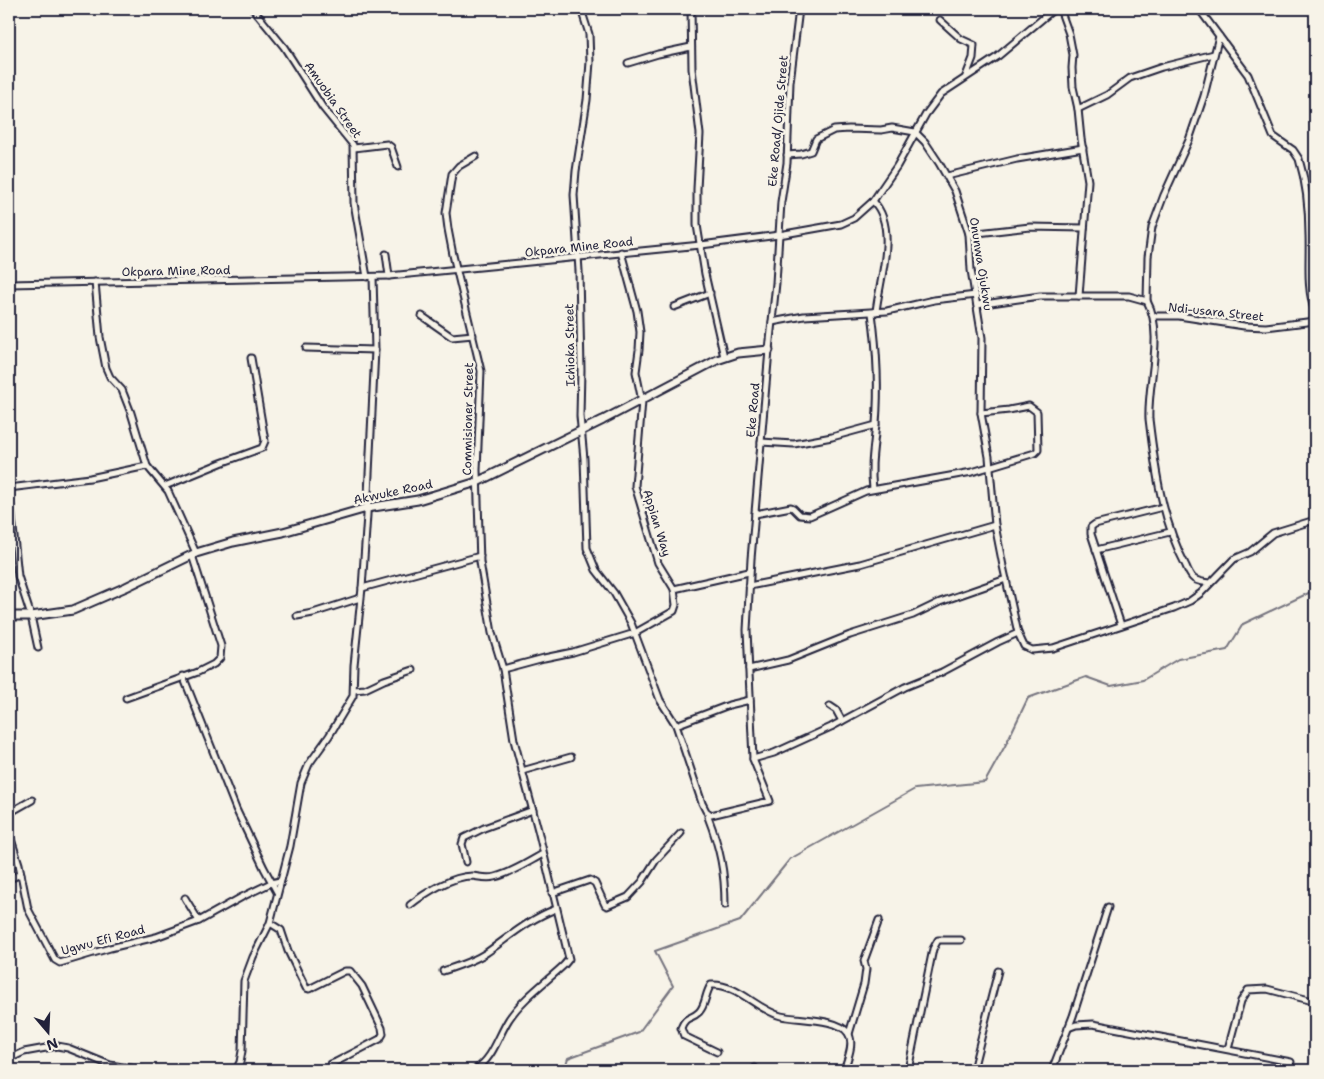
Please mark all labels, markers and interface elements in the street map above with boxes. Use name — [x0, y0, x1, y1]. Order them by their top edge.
street label: Eke Road/ Ojide Street — [764, 55, 792, 187]
street label: Amuobia Street — [301, 59, 365, 141]
street label: Onunwa Ojukwu — [966, 216, 996, 312]
street label: Okpara Mine Road — [524, 233, 634, 261]
street label: Okpara Mine Road — [121, 262, 231, 280]
street label: Ndi-usara Street — [1167, 299, 1265, 325]
street label: Ichioka Street — [561, 303, 579, 387]
street label: Commisioner Street — [459, 362, 477, 476]
street label: Eke Road — [743, 382, 763, 438]
street label: Akwuke Road — [352, 476, 434, 508]
street label: Appian Way — [639, 487, 675, 559]
street label: Ugwu Efi Road — [59, 921, 147, 959]
north arrow — [22, 1006, 72, 1056]
text: N — [44, 1034, 60, 1055]

